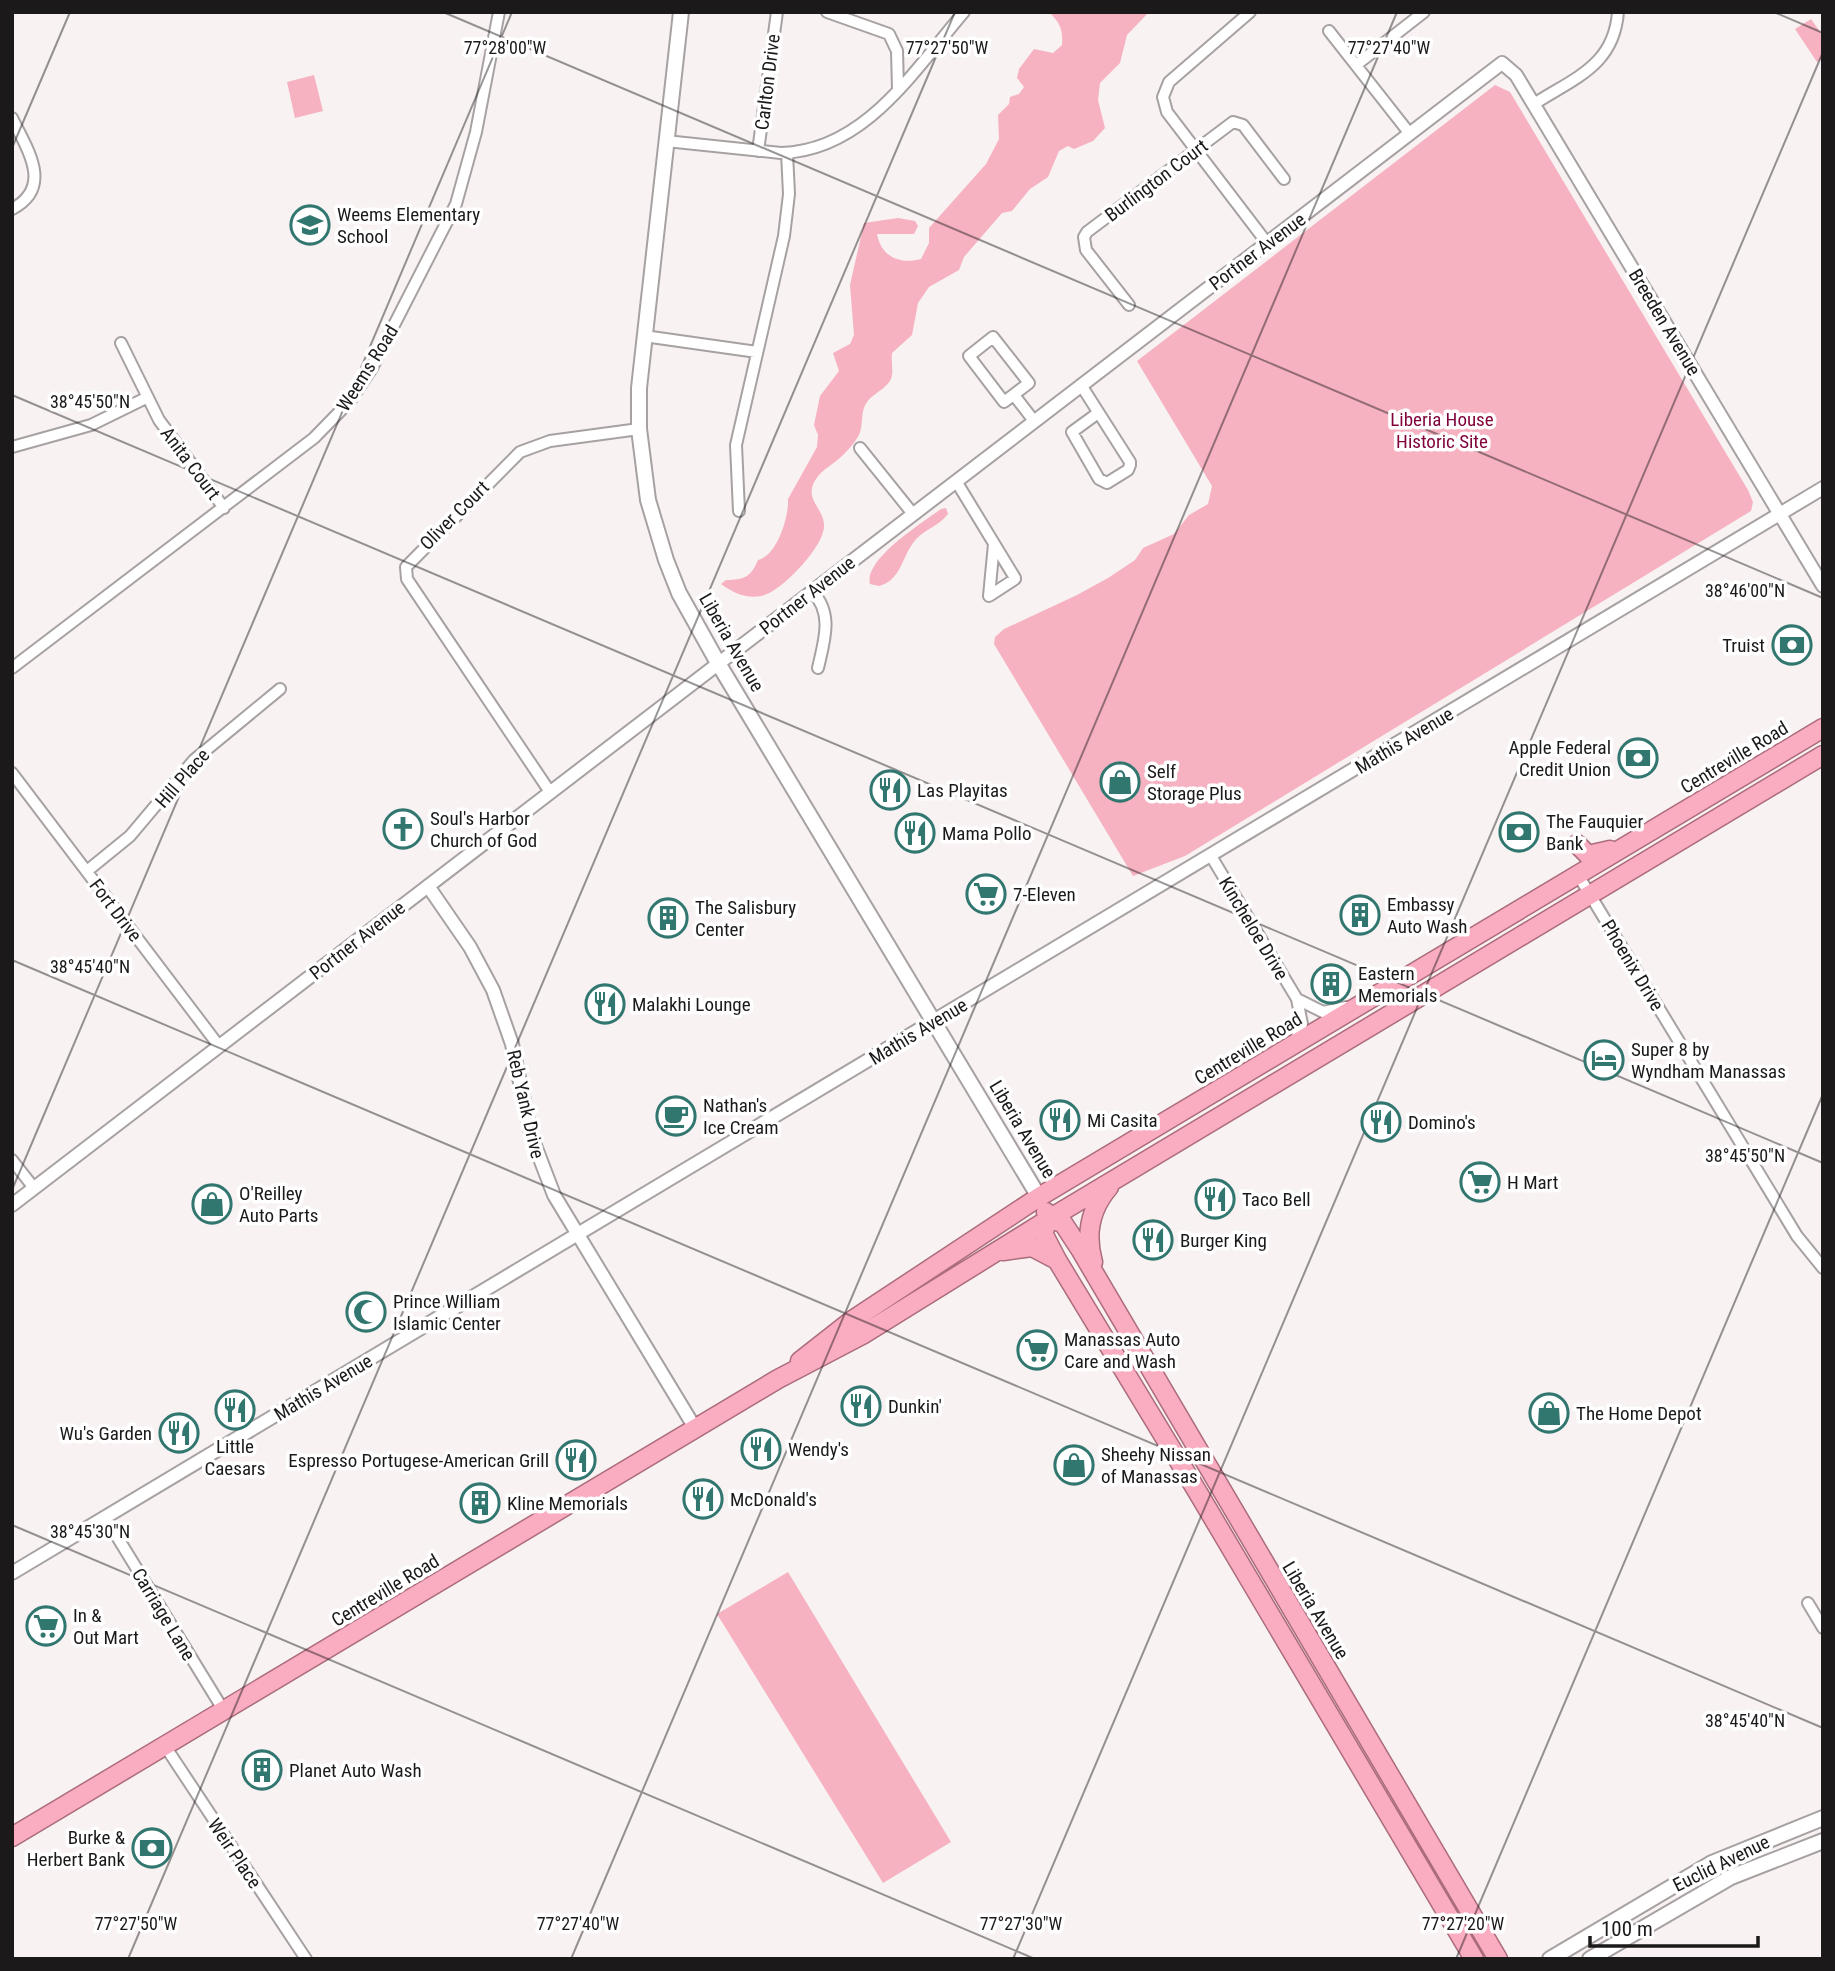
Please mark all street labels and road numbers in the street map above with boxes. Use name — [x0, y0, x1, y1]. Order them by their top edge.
street label: Carlton Drive — [750, 33, 785, 131]
street label: Burlington Court — [1100, 134, 1212, 226]
street label: Portner Avenue — [1205, 208, 1310, 295]
street label: Breeden Avenue — [1624, 265, 1705, 380]
street label: Weems Road — [332, 321, 403, 416]
street label: Anita Court — [156, 422, 225, 504]
street label: Oliver Court — [415, 476, 494, 555]
street label: Portner Avenue — [755, 551, 860, 640]
street label: Liberia Avenue — [694, 589, 769, 696]
street label: Mathis Avenue — [1351, 702, 1458, 779]
street label: Centreville Road — [1676, 716, 1792, 799]
street label: Hill Place — [150, 744, 214, 813]
street label: Kincheloe Drive — [1214, 873, 1293, 984]
street label: Fort Drive — [85, 874, 147, 946]
street label: Portner Avenue — [305, 896, 410, 985]
street label: Phoenix Drive — [1596, 915, 1669, 1015]
street label: Mathis Avenue — [865, 993, 972, 1070]
street label: Centreville Road — [1190, 1007, 1306, 1090]
street label: Reb Yank Drive — [502, 1047, 549, 1161]
street label: Liberia Avenue — [984, 1076, 1061, 1182]
street label: Mathis Avenue — [270, 1349, 377, 1426]
street label: Centreville Road — [327, 1549, 443, 1632]
street label: Liberia Avenue — [1277, 1557, 1354, 1663]
street label: Carriage Lane — [127, 1564, 200, 1665]
street label: Weir Place — [203, 1814, 266, 1893]
street label: Euclid Avenue — [1669, 1830, 1773, 1897]

